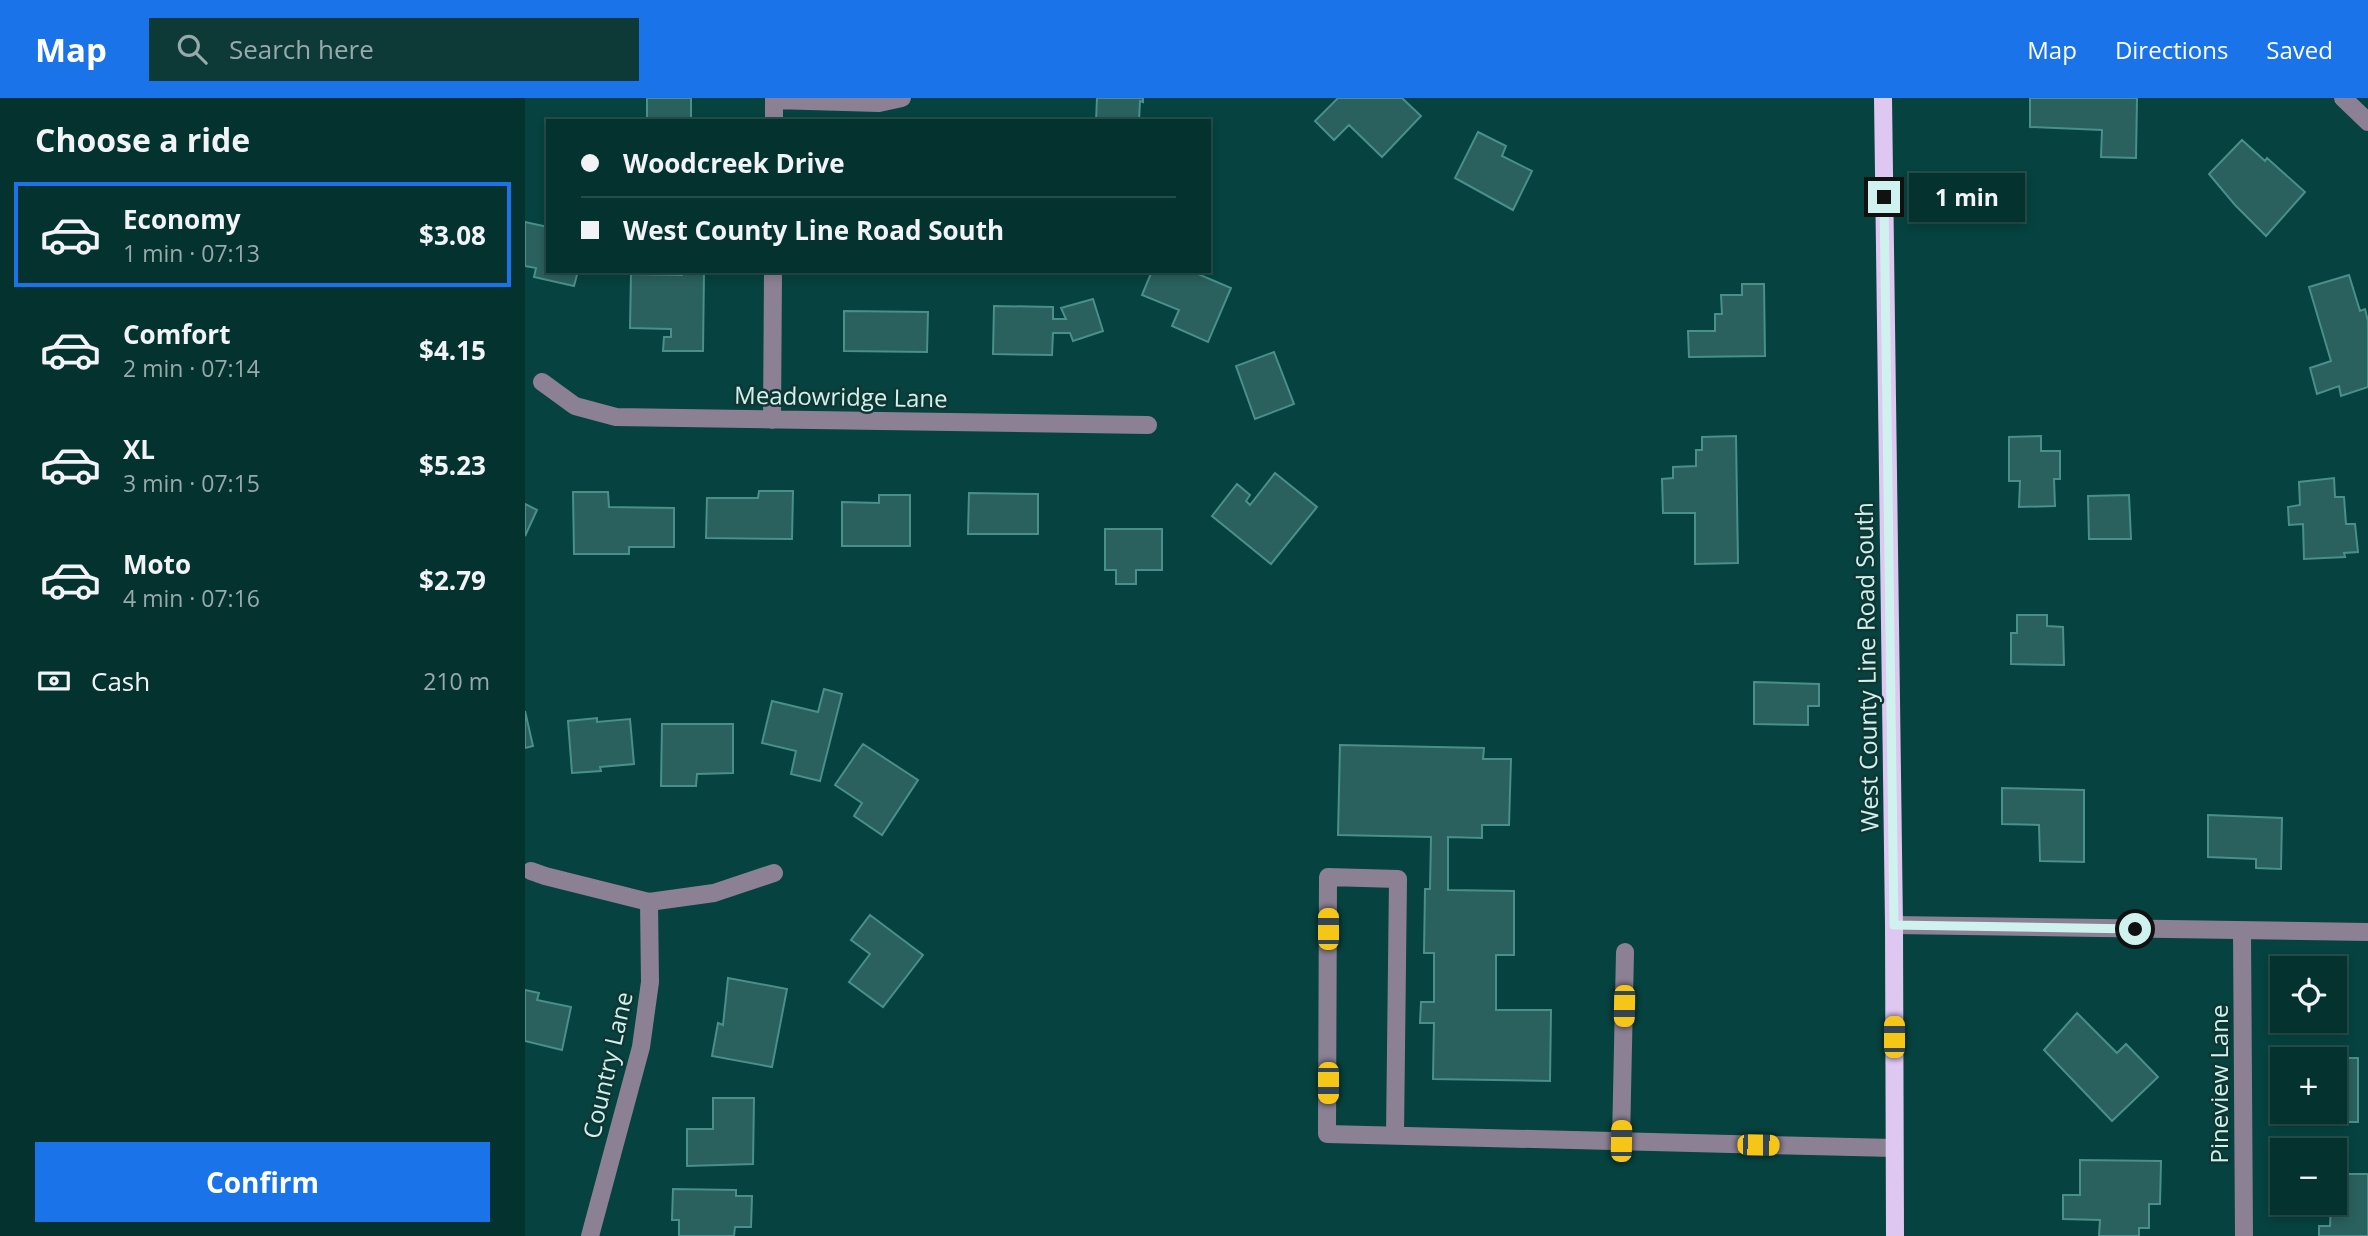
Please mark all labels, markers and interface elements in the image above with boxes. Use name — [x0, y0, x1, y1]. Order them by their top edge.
search box — [149, 18, 639, 81]
text: Map — [35, 27, 107, 72]
icon: search — [173, 30, 211, 68]
text: Search here — [229, 31, 374, 67]
text: Map — [2027, 33, 2077, 66]
text: Directions — [2115, 33, 2228, 66]
text: Saved — [2266, 33, 2333, 66]
text: Choose a ride — [35, 118, 250, 161]
text: Woodcreek Drive — [623, 145, 845, 181]
callout: 1 min — [1909, 172, 2024, 222]
route end — [1868, 181, 1900, 213]
text: 1 min — [1935, 181, 1999, 213]
text: Economy — [123, 201, 241, 237]
icon: car — [39, 203, 102, 266]
text: West County Line Road South — [623, 212, 1004, 248]
text: $3.08 — [419, 217, 486, 253]
text: 1 min · 07:13 — [123, 237, 260, 269]
text: Comfort — [123, 316, 230, 352]
icon: car — [39, 318, 102, 381]
text: $4.15 — [419, 332, 486, 368]
text: 2 min · 07:14 — [123, 352, 260, 384]
street label: Meadowridge Lane — [734, 378, 948, 414]
text: XL — [123, 431, 155, 467]
icon: car — [39, 433, 102, 496]
text: $5.23 — [419, 447, 486, 483]
text: 3 min · 07:15 — [123, 467, 260, 499]
street label: West County Line Road South — [1847, 502, 1885, 832]
text: Moto — [123, 546, 191, 582]
icon: car — [39, 548, 102, 611]
text: $2.79 — [419, 562, 486, 598]
text: 4 min · 07:16 — [123, 582, 260, 614]
icon: cash — [35, 662, 73, 700]
text: Cash — [91, 663, 150, 699]
text: 210 m — [423, 665, 490, 697]
car — [1318, 908, 1339, 950]
route start — [2119, 913, 2151, 945]
map controls — [2270, 956, 2347, 1215]
button: locate — [2270, 956, 2347, 1033]
car — [1614, 985, 1635, 1027]
street label: Country Lane — [574, 988, 640, 1142]
street label: Pineview Lane — [2202, 1004, 2235, 1164]
car — [1884, 1016, 1905, 1058]
button: + — [2270, 1047, 2347, 1124]
car — [1318, 1062, 1339, 1104]
car — [1611, 1120, 1632, 1162]
car — [1737, 1134, 1780, 1156]
button: − — [2270, 1138, 2347, 1215]
button: Confirm — [35, 1142, 490, 1222]

